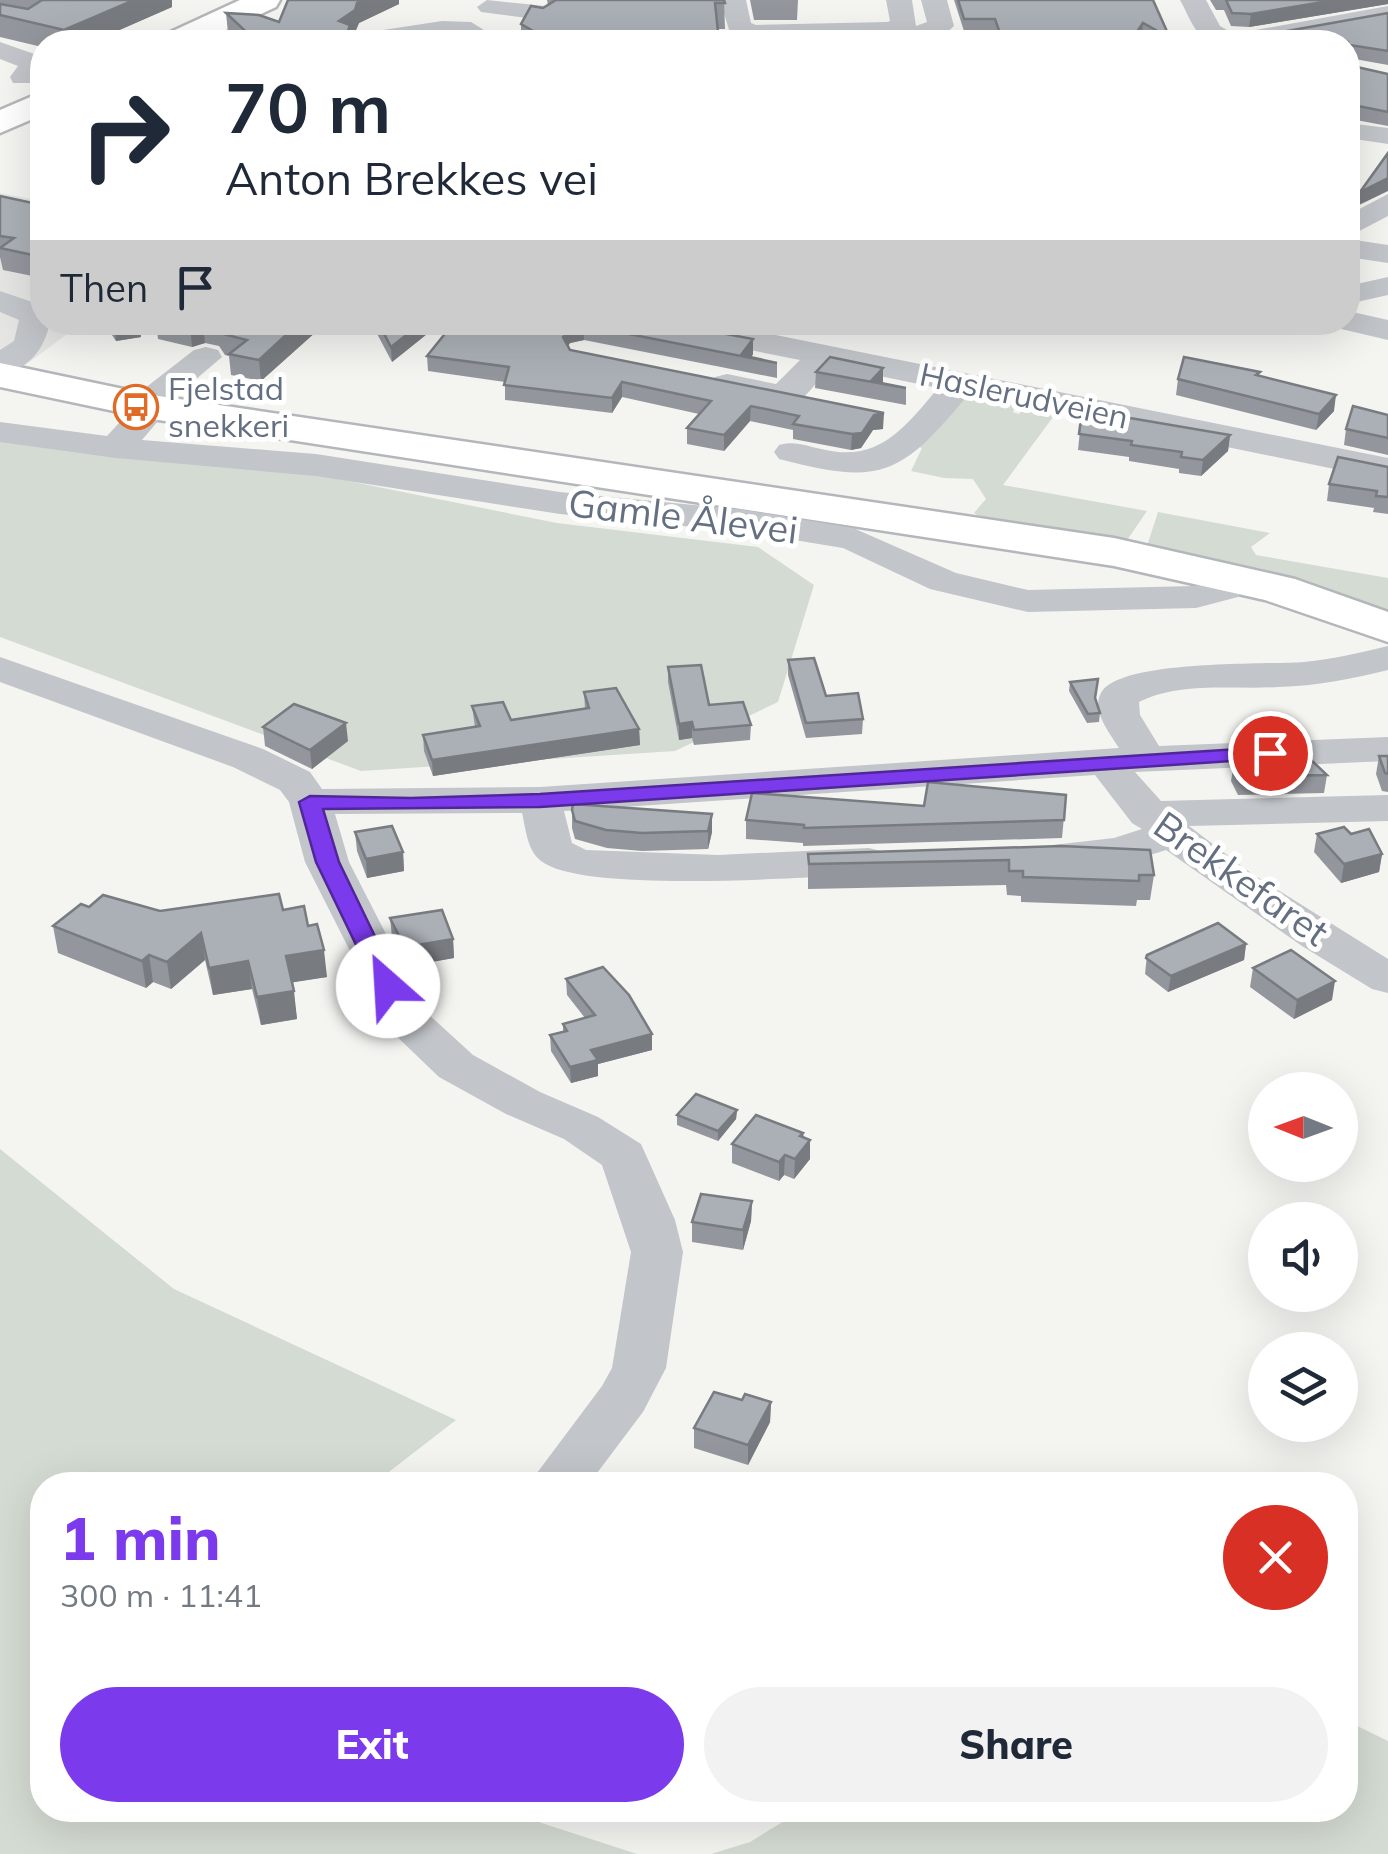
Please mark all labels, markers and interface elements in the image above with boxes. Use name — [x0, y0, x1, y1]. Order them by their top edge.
text: 70 m — [225, 63, 391, 151]
icon: right — [60, 70, 190, 200]
text: Anton Brekkes vei — [225, 150, 598, 206]
icon: arrive — [168, 260, 223, 315]
text: Then — [60, 264, 148, 312]
street label: Haslerudveien — [916, 353, 1132, 437]
place label: Fjelstad snekkeri — [168, 368, 289, 445]
bus stop icon: Fjelstad snekkeri — [113, 384, 159, 430]
street label: Gamle Ålevei — [566, 477, 801, 554]
pin — [1228, 711, 1313, 796]
icon: arrive — [1243, 726, 1298, 781]
street label: Brekkefaret — [1145, 800, 1338, 956]
position arrow — [336, 934, 440, 1038]
north arrow — [1248, 1072, 1358, 1182]
map controls — [1248, 1072, 1358, 1442]
button: sound — [1248, 1202, 1358, 1312]
button: layers — [1248, 1332, 1358, 1442]
text: 1 min — [60, 1500, 221, 1575]
button: close — [1223, 1505, 1328, 1610]
text: 300 m · 11:41 — [60, 1575, 262, 1615]
button: Exit — [60, 1687, 684, 1802]
button: Share — [704, 1687, 1328, 1802]

